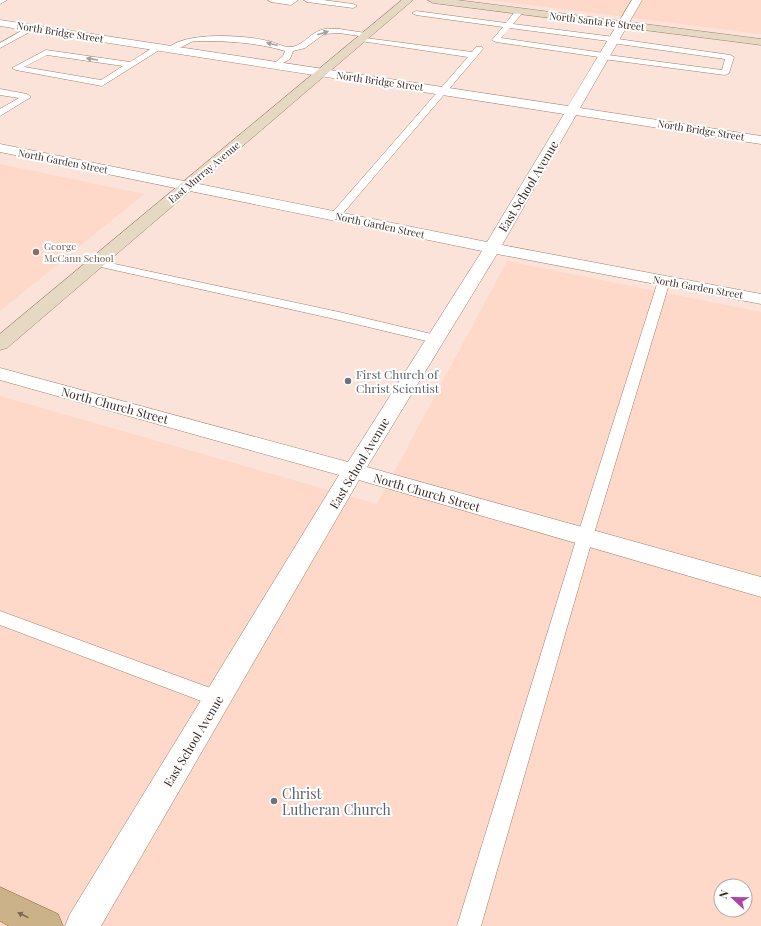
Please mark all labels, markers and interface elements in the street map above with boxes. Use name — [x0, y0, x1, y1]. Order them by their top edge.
street label: North Santa Fe Street — [549, 8, 646, 34]
street label: North Bridge Street — [16, 18, 105, 46]
one-way arrow — [318, 30, 330, 36]
one-way arrow — [266, 41, 278, 47]
one-way arrow — [86, 56, 98, 62]
street label: North Bridge Street — [336, 68, 425, 94]
street label: North Bridge Street — [657, 116, 746, 144]
street label: East School Avenue — [494, 137, 562, 235]
street label: East Murray Avenue — [165, 138, 243, 206]
street label: North Garden Street — [17, 145, 109, 177]
street label: North Garden Street — [334, 209, 426, 241]
place label: George McCann School — [44, 239, 114, 265]
marker: George McCann School — [31, 247, 41, 257]
street label: North Garden Street — [652, 272, 745, 302]
place label: First Church of Christ Scientist — [356, 366, 440, 396]
marker: First Church of Christ Scientist — [343, 376, 353, 386]
street label: North Church Street — [60, 383, 171, 427]
street label: East School Avenue — [325, 414, 393, 512]
street label: North Church Street — [372, 469, 483, 515]
street label: East School Avenue — [159, 692, 227, 790]
place label: Christ Lutheran Church — [282, 784, 391, 819]
marker: Christ Lutheran Church — [269, 796, 279, 806]
north arrow — [713, 878, 753, 918]
text: N — [715, 888, 732, 901]
one-way arrow — [17, 912, 29, 918]

